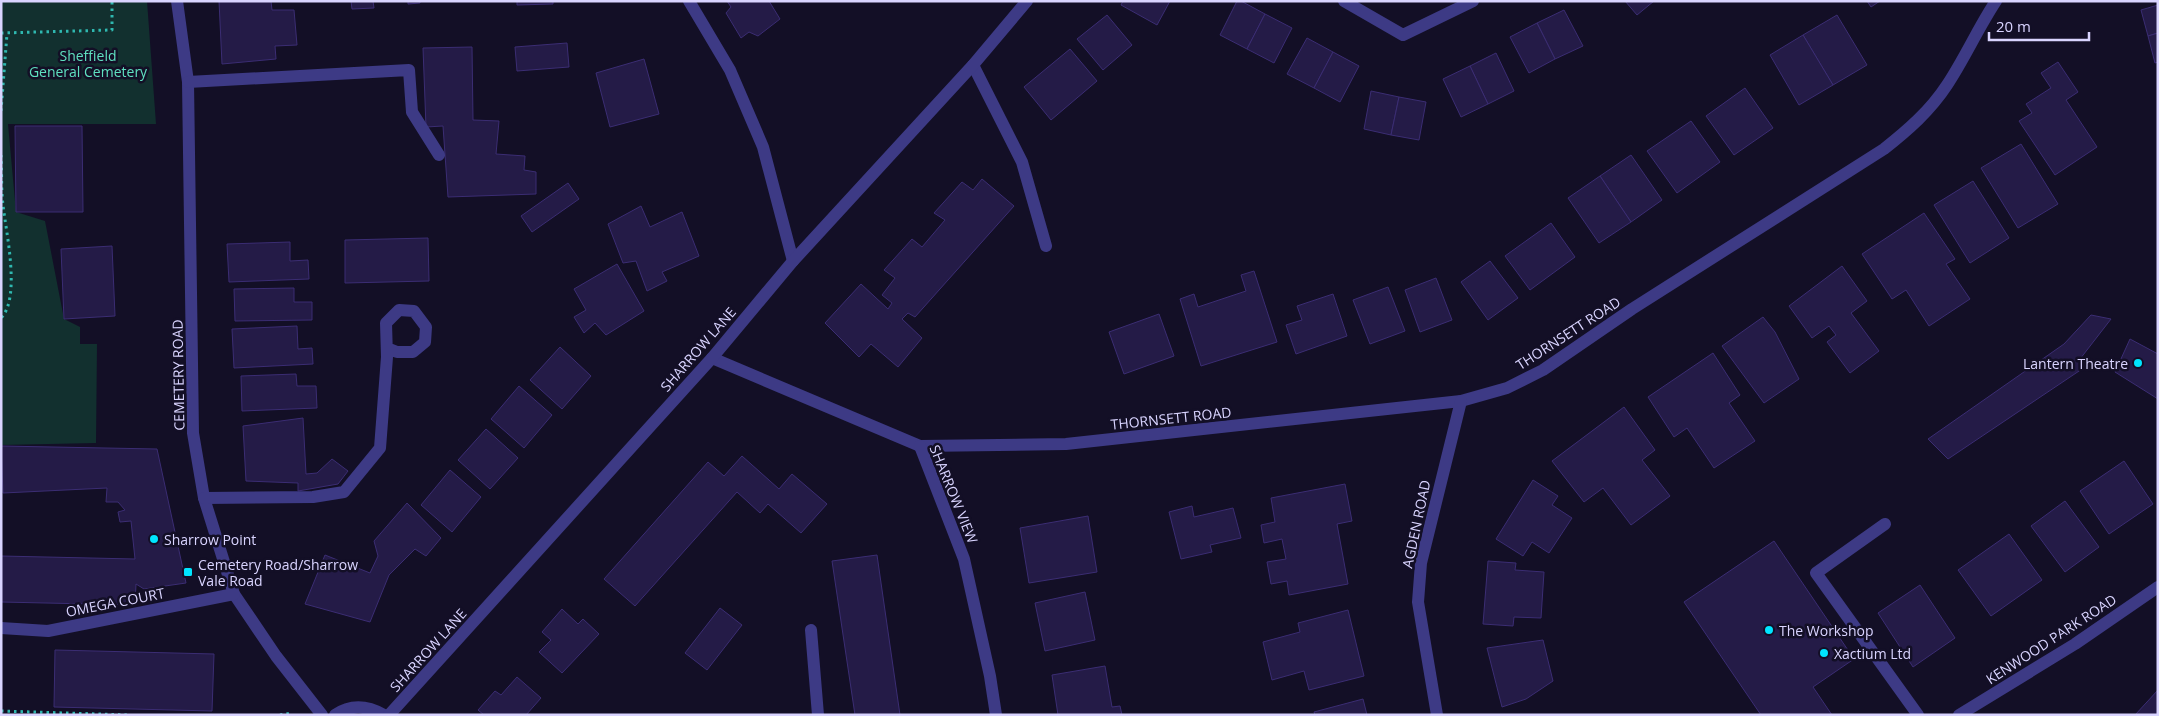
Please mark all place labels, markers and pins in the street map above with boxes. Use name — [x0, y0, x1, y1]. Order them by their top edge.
place label: Lantern Theatre — [2023, 354, 2128, 373]
marker: Lantern Theatre — [2132, 357, 2144, 369]
place label: Sharrow Point — [164, 530, 256, 549]
marker: Sharrow Point — [148, 533, 160, 545]
place label: Cemetery Road/Sharrow Vale Road — [198, 555, 358, 590]
marker: Cemetery Road/Sharrow Vale Road — [182, 566, 194, 578]
place label: The Workshop — [1779, 621, 1873, 640]
marker: The Workshop — [1763, 624, 1775, 636]
place label: Xactium Ltd — [1834, 644, 1911, 663]
marker: Xactium Ltd — [1818, 647, 1830, 659]

